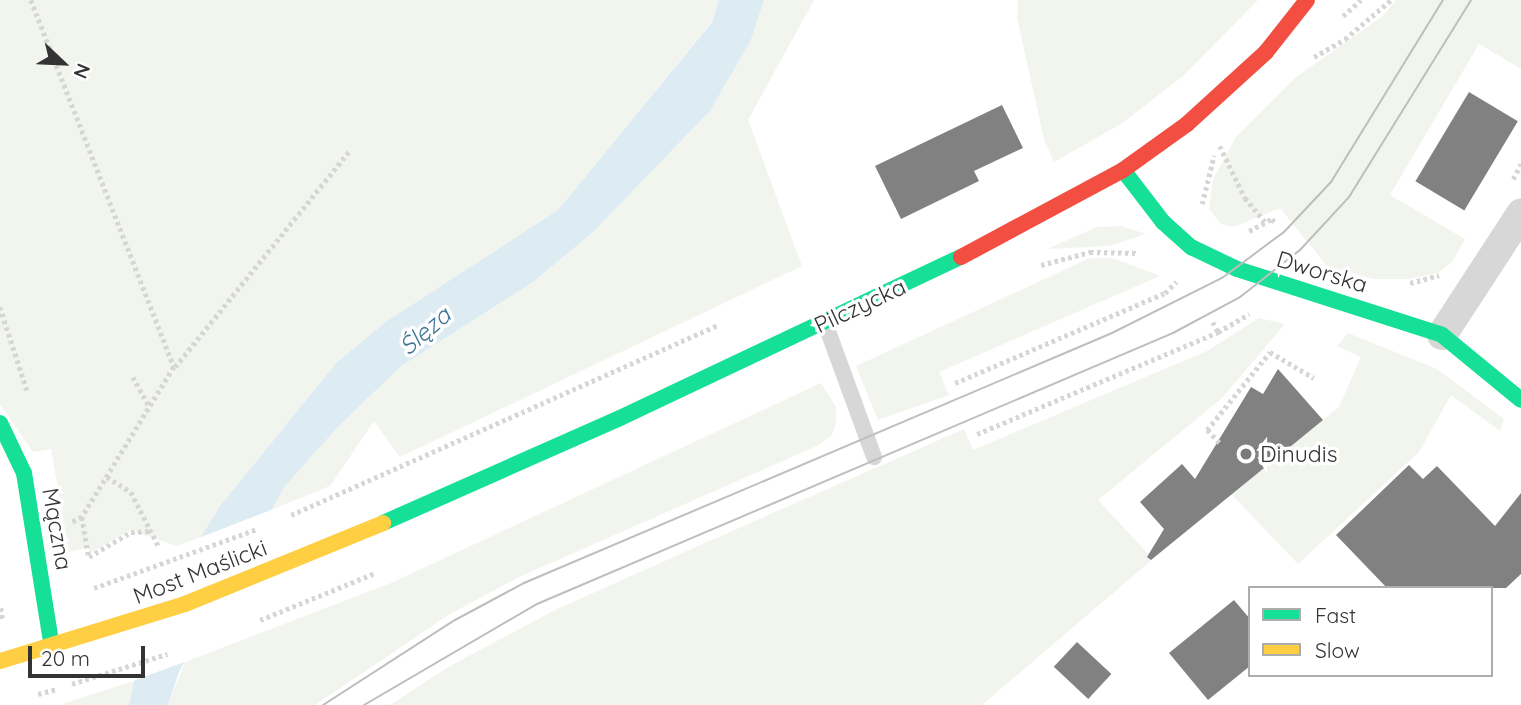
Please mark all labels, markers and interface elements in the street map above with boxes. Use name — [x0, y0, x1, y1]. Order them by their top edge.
north arrow — [28, 28, 98, 98]
text: N — [69, 60, 96, 82]
street label: Dworska — [1273, 245, 1371, 299]
street label: Pilczycka — [810, 273, 910, 339]
water label: Ślęza — [394, 301, 456, 361]
place label: Dinudis — [1260, 440, 1337, 468]
marker: Dinudis — [1238, 446, 1254, 462]
street label: Mączna — [36, 486, 78, 572]
street label: Most Maślicki — [129, 534, 271, 610]
legend — [1248, 586, 1493, 677]
text: Fast — [1315, 602, 1356, 628]
scale bar — [32, 632, 149, 676]
text: Slow — [1315, 637, 1360, 663]
text: 20 m — [41, 645, 90, 671]

